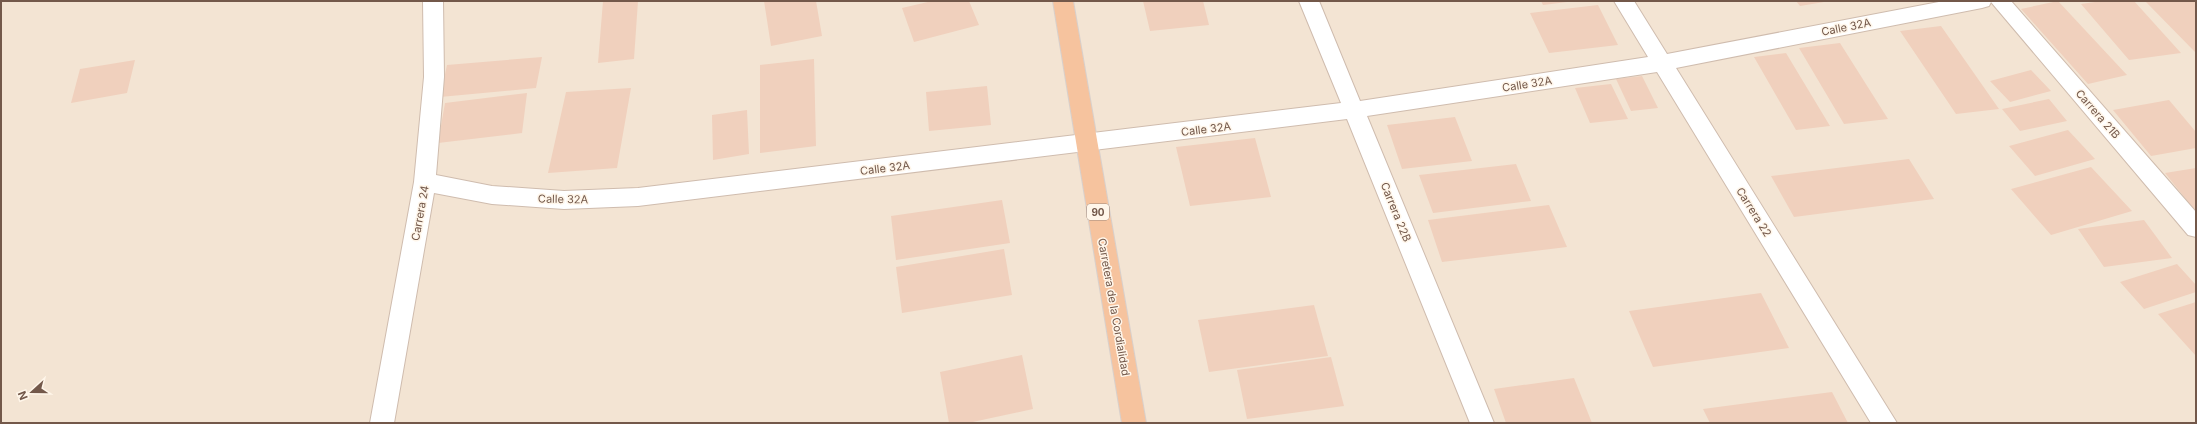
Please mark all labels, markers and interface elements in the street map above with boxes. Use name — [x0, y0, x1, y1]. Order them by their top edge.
street label: Calle 32A — [1820, 15, 1872, 39]
street label: Calle 32A — [1501, 73, 1553, 95]
street label: Carrera 21B — [2073, 87, 2123, 141]
street label: Calle 32A — [1180, 119, 1232, 139]
street label: Calle 32A — [859, 158, 911, 178]
street label: Carrera 22B — [1378, 180, 1414, 244]
street label: Carrera 24 — [408, 184, 432, 242]
street label: Carrera 22 — [1733, 185, 1775, 239]
street label: Calle 32A — [538, 192, 589, 206]
road number: 90 — [1087, 204, 1109, 220]
street label: Carretera de la Cordialidad — [1095, 237, 1133, 377]
north arrow — [12, 372, 52, 412]
text: N — [15, 389, 31, 402]

